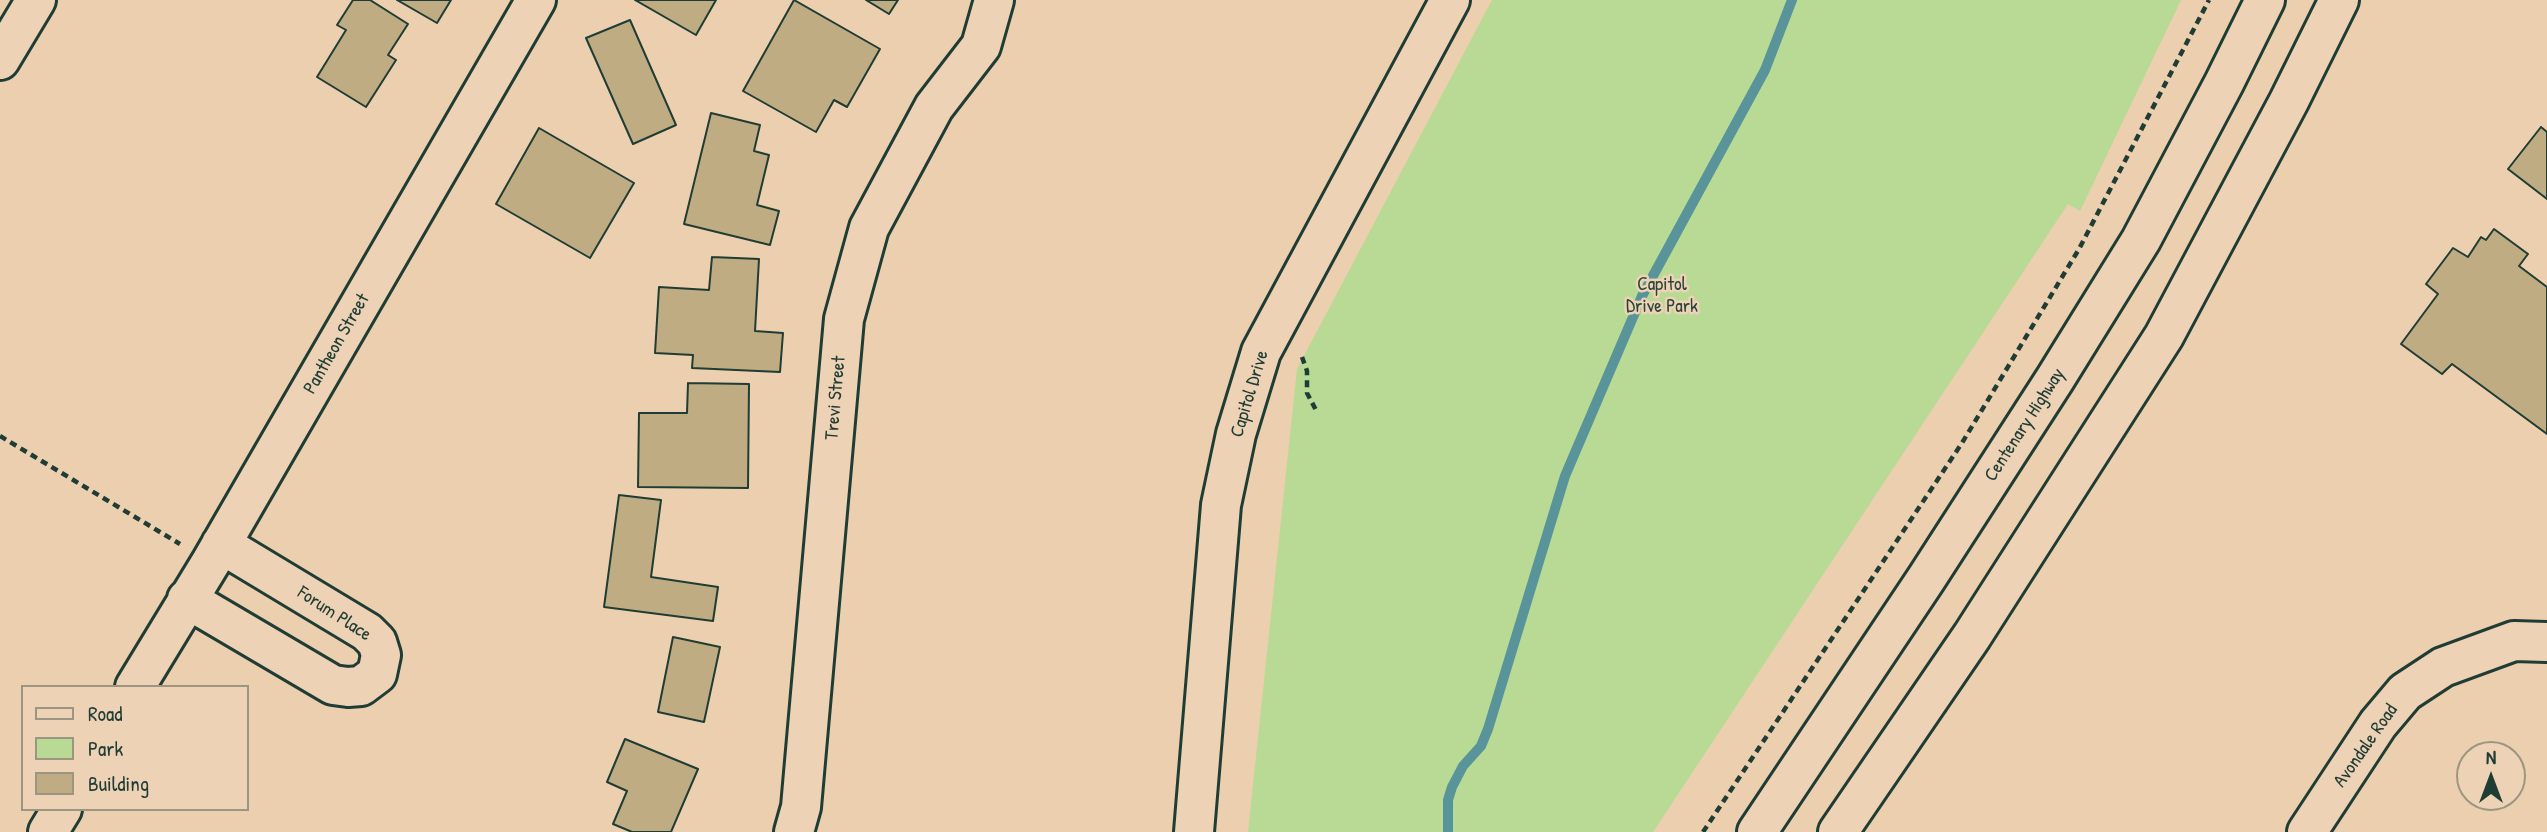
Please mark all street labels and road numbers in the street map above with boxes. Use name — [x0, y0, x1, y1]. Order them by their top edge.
street label: Pantheon Street — [299, 290, 375, 398]
street label: Capitol Drive — [1226, 348, 1274, 440]
street label: Trevi Street — [821, 355, 851, 441]
street label: Centenary Highway — [1980, 364, 2070, 486]
street label: Forum Place — [293, 582, 375, 646]
street label: Avondale Road — [2329, 700, 2403, 792]

